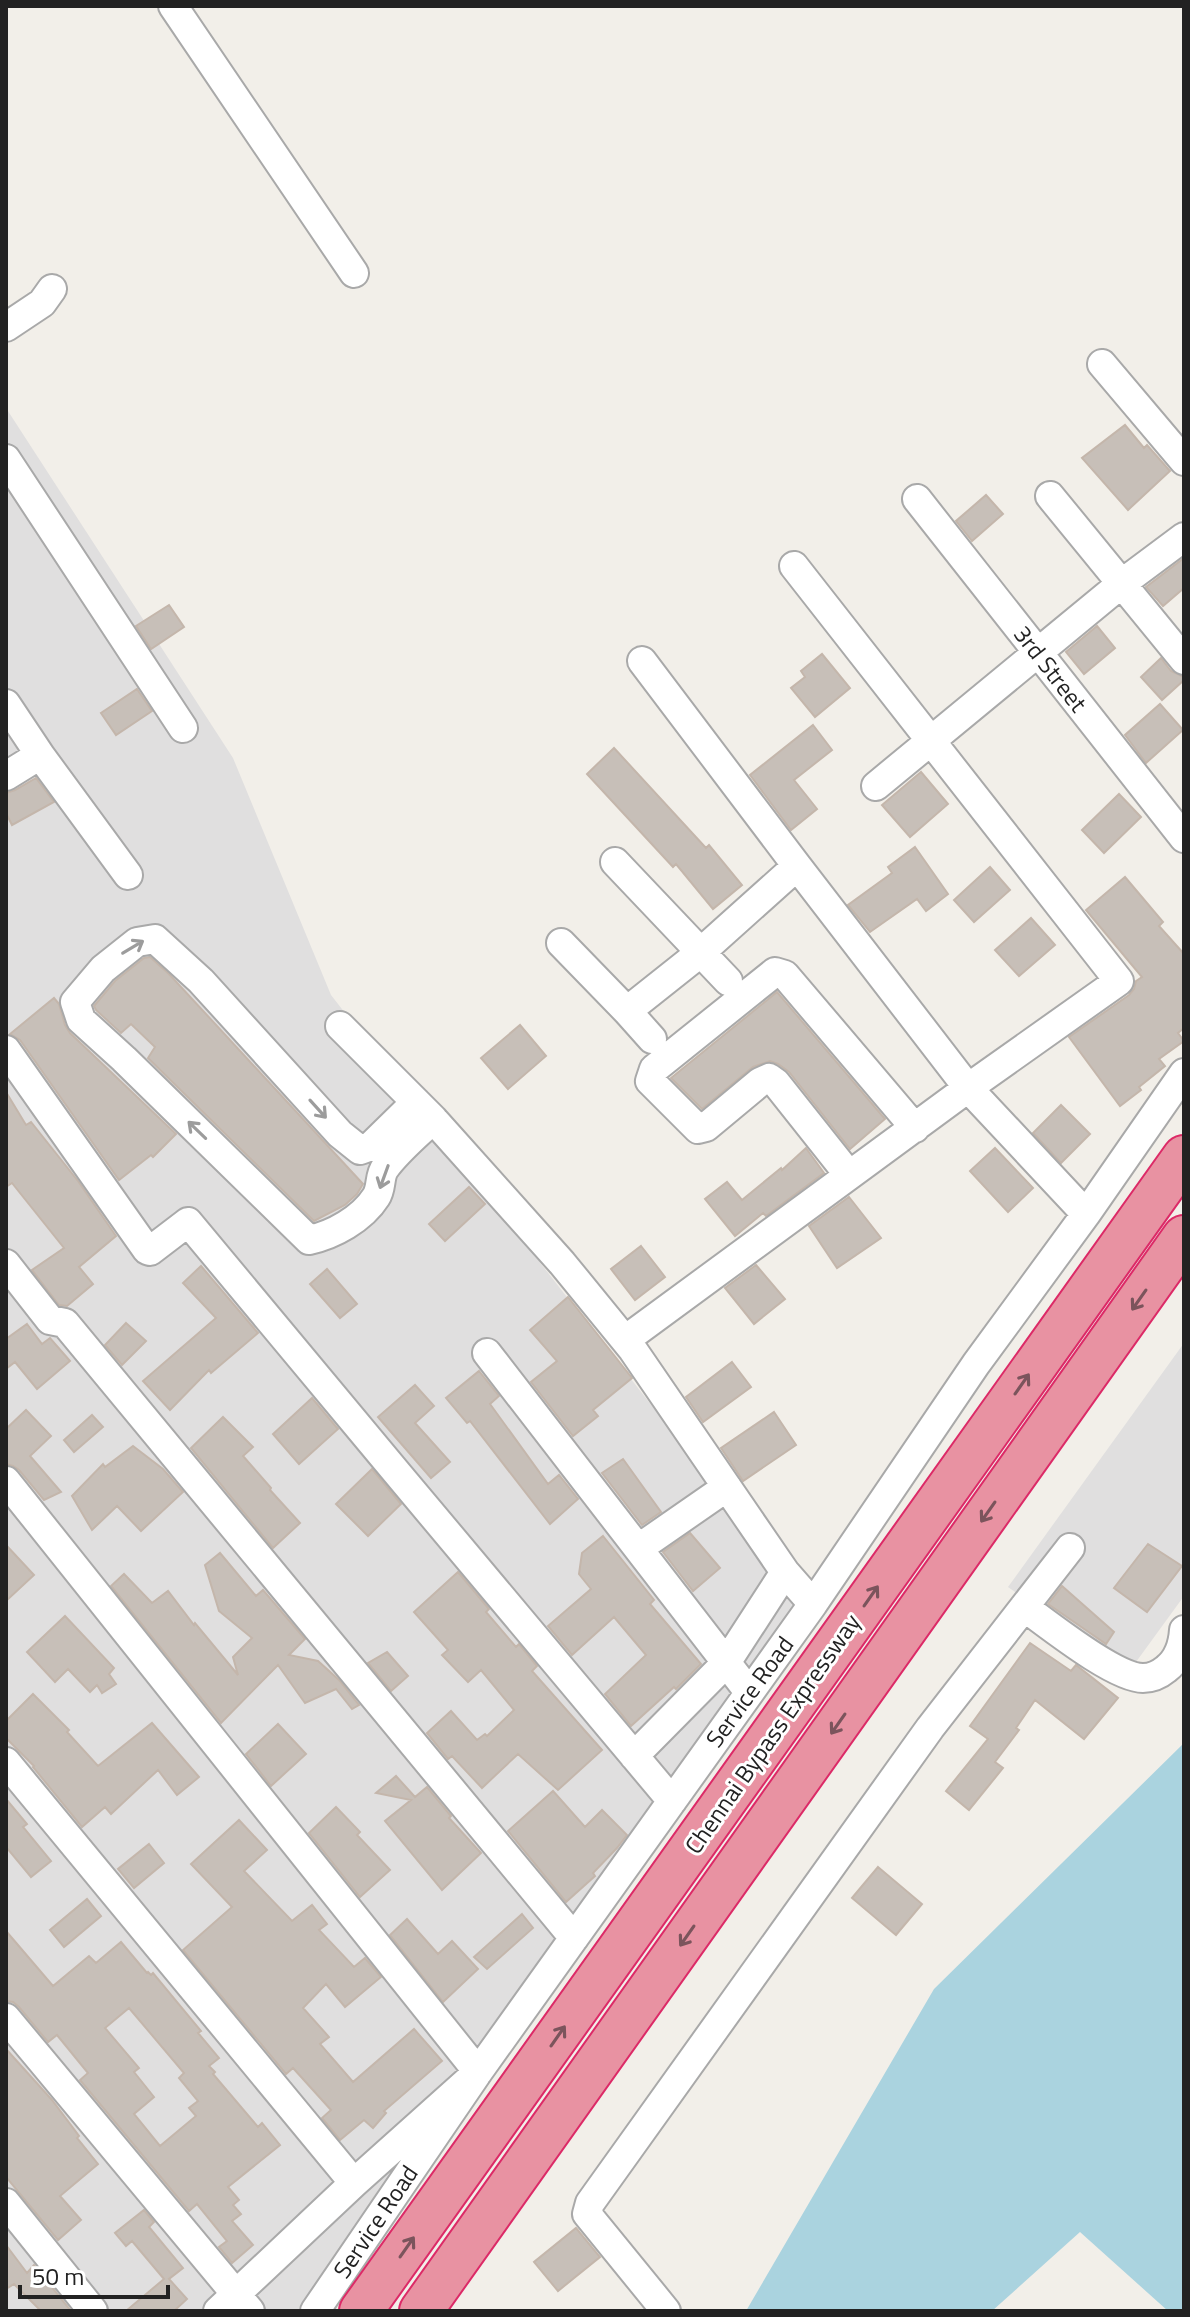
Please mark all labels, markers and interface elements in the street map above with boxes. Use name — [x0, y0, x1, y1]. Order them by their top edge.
street label: 3rd Street — [1005, 617, 1097, 720]
one-way arrow — [121, 939, 145, 955]
one-way arrow — [308, 1099, 326, 1119]
one-way arrow — [188, 1121, 207, 1140]
one-way arrow — [375, 1164, 390, 1189]
one-way arrow — [1131, 1289, 1147, 1311]
one-way arrow — [1014, 1374, 1030, 1396]
one-way arrow — [980, 1501, 996, 1523]
one-way arrow — [863, 1586, 879, 1608]
street label: Chennai Bypass Expressway — [675, 1606, 869, 1861]
street label: Service Road — [696, 1628, 802, 1755]
one-way arrow — [830, 1713, 846, 1735]
one-way arrow — [679, 1925, 695, 1947]
one-way arrow — [549, 2025, 566, 2047]
street label: Service Road — [324, 2158, 426, 2285]
one-way arrow — [398, 2237, 415, 2259]
scale bar — [20, 2249, 168, 2299]
text: 50 m — [32, 2258, 84, 2294]

